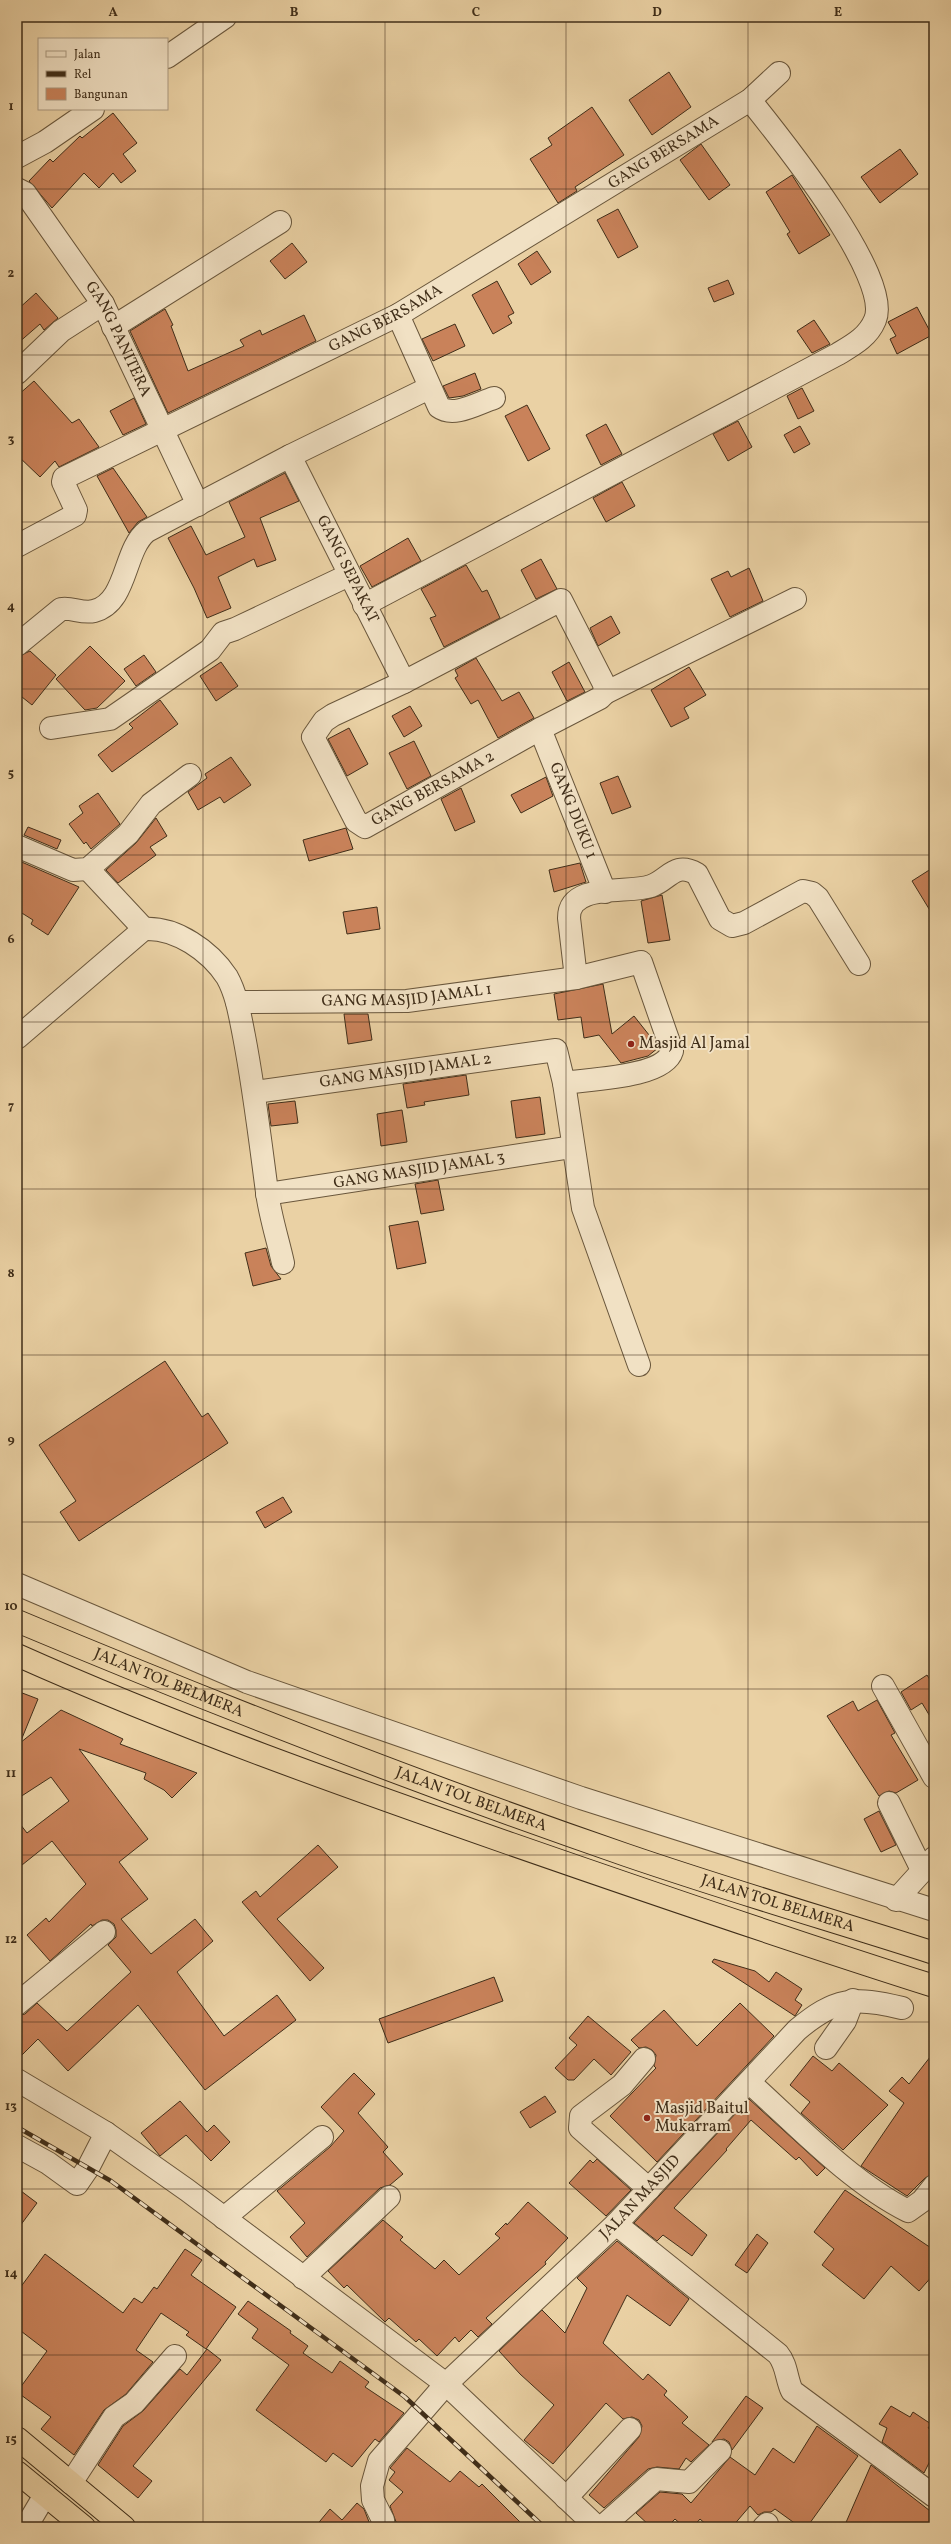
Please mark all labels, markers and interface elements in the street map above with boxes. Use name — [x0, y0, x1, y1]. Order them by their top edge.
text: A — [108, 4, 118, 22]
text: B — [290, 4, 299, 22]
text: C — [472, 4, 480, 22]
text: D — [652, 4, 662, 22]
text: E — [834, 4, 842, 22]
legend — [38, 38, 168, 110]
text: Jalan — [74, 47, 101, 63]
text: Rel — [74, 67, 92, 83]
text: Bangunan — [74, 87, 128, 103]
text: 1 — [8, 98, 14, 116]
street label: GANG BERSAMA — [604, 110, 723, 195]
text: 2 — [8, 265, 15, 283]
street label: GANG PANITERA — [80, 277, 156, 401]
street label: GANG BERSAMA — [325, 279, 447, 358]
text: 3 — [8, 431, 15, 449]
street label: GANG SEPAKAT — [311, 512, 384, 627]
text: 4 — [7, 598, 15, 616]
street label: GANG BERSAMA 2 — [367, 746, 499, 832]
street label: GANG DUKU 1 — [543, 759, 602, 862]
text: 5 — [8, 765, 14, 783]
text: 6 — [7, 931, 15, 949]
street label: GANG MASJID JAMAL 1 — [321, 979, 493, 1013]
place label: Masjid Al Jamal — [639, 1033, 750, 1055]
marker: Masjid Al Jamal — [626, 1039, 636, 1049]
street label: GANG MASJID JAMAL 2 — [318, 1048, 493, 1094]
text: 7 — [8, 1098, 14, 1116]
street label: GANG MASJID JAMAL 3 — [332, 1146, 506, 1195]
text: 8 — [7, 1265, 15, 1283]
text: 9 — [7, 1431, 15, 1449]
text: 10 — [4, 1598, 18, 1616]
street label: JALAN TOL BELMERA — [90, 1643, 247, 1723]
street label: JALAN TOL BELMERA — [392, 1762, 550, 1837]
text: 11 — [6, 1765, 16, 1783]
street label: JALAN TOL BELMERA — [698, 1870, 857, 1938]
text: 12 — [5, 1931, 17, 1949]
text: 13 — [5, 2098, 17, 2116]
place label: Masjid Baitul Mukarram — [655, 2098, 749, 2138]
marker: Masjid Baitul Mukarram — [642, 2113, 652, 2123]
street label: JALAN MASJID — [595, 2150, 686, 2245]
text: 14 — [4, 2265, 18, 2283]
text: 15 — [5, 2431, 17, 2449]

